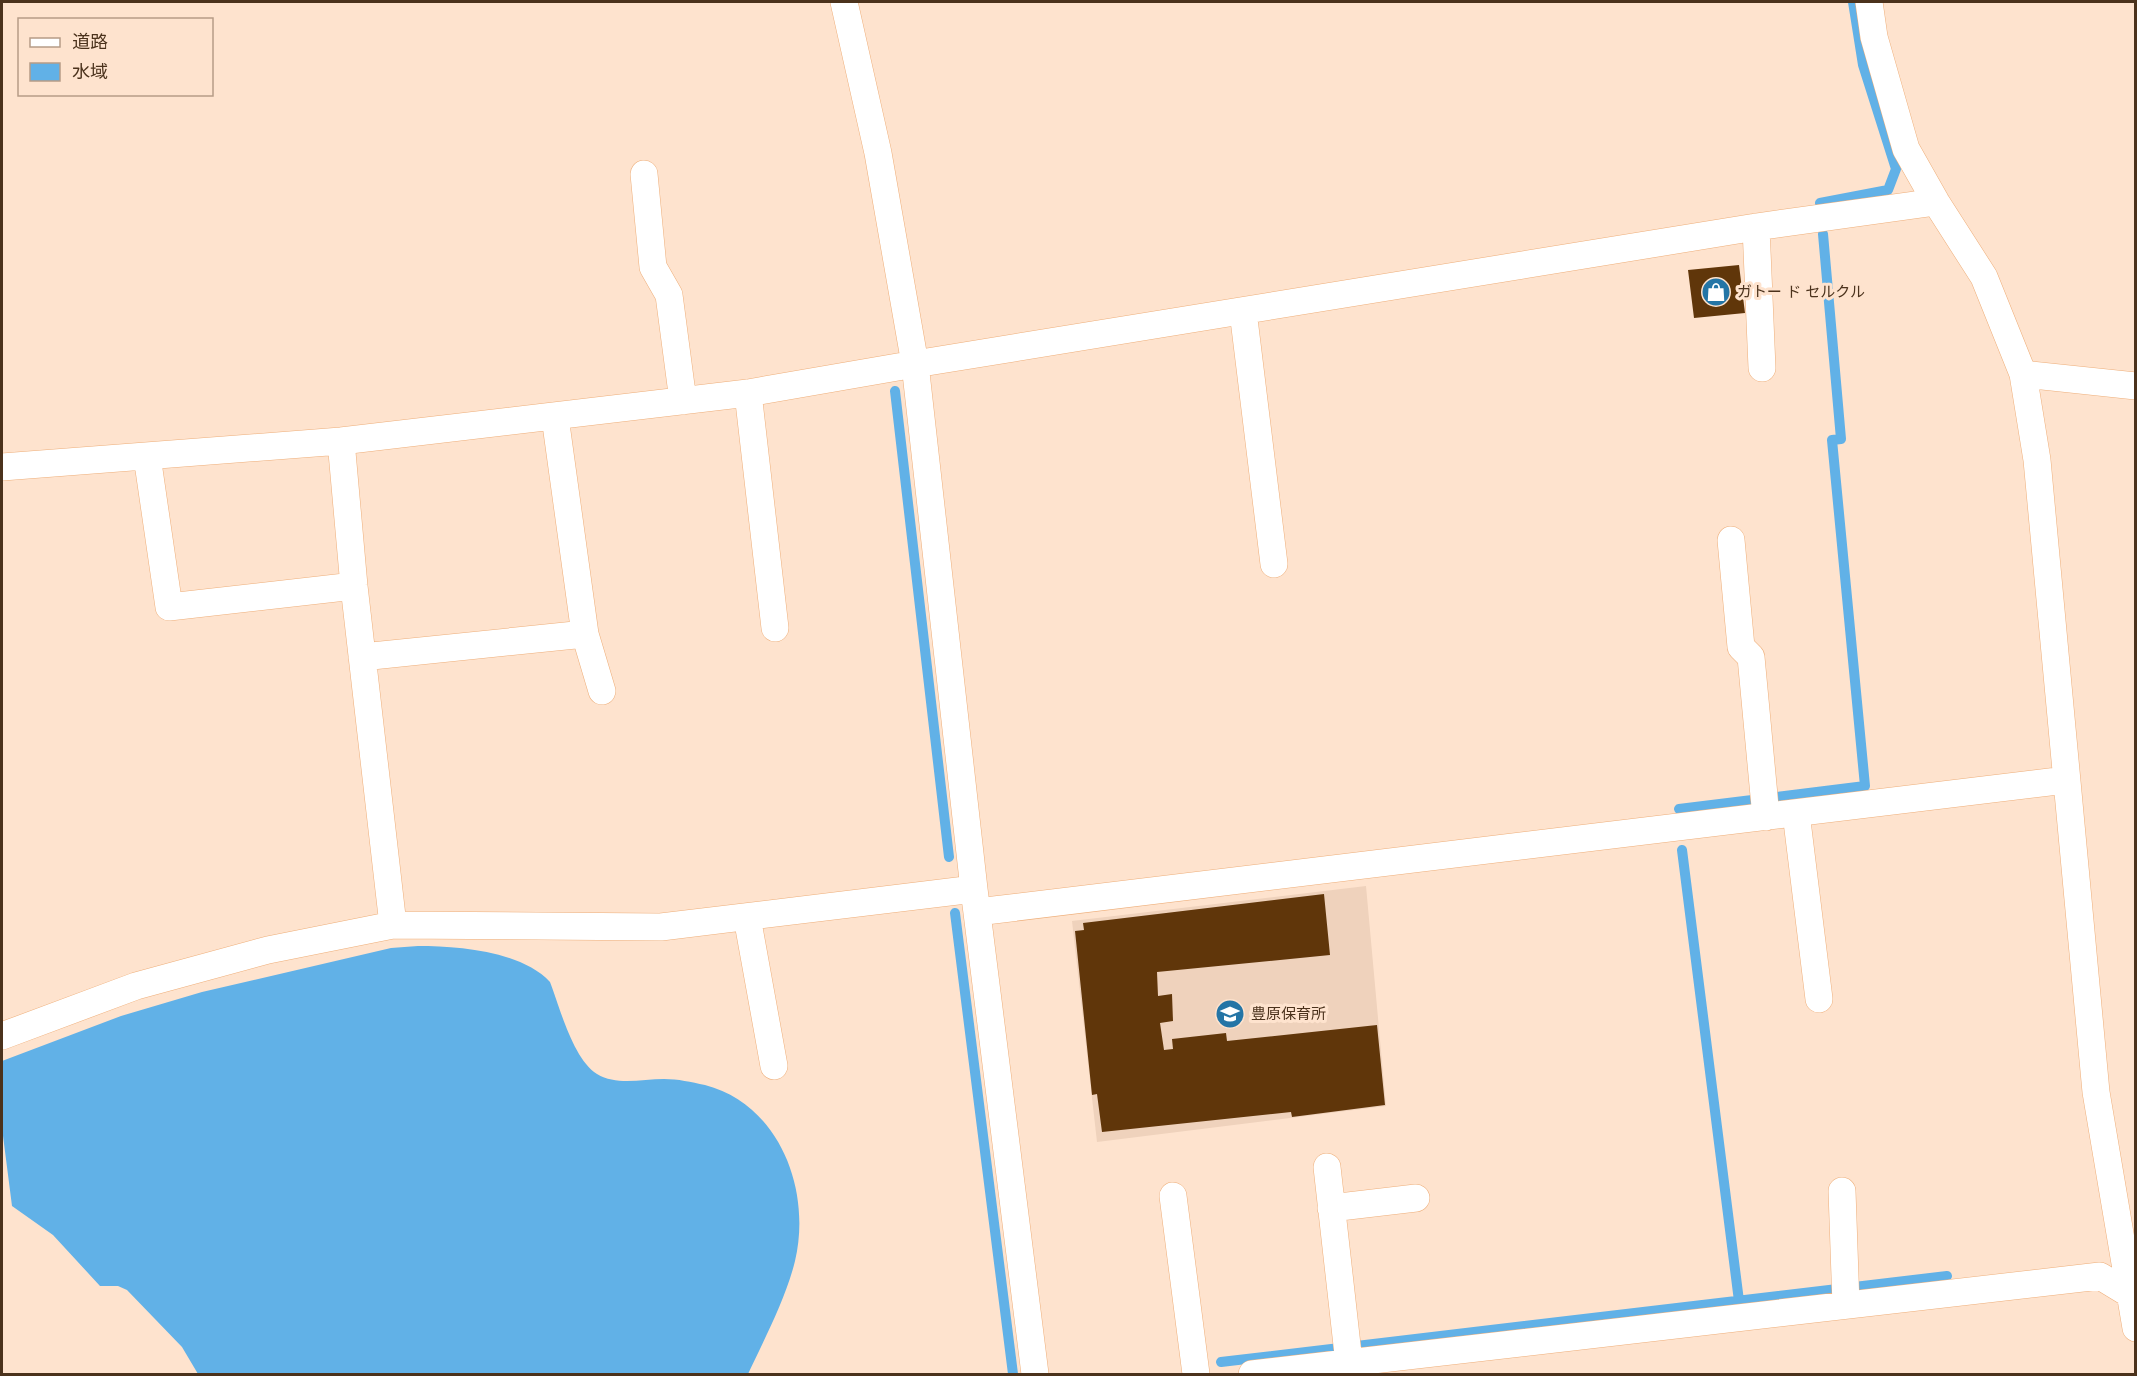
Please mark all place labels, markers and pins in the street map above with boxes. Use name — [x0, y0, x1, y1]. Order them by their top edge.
shop icon: ガトー ド セルクル — [1700, 276, 1732, 308]
place label: ガトー ド セルクル — [1737, 283, 1865, 300]
school or university icon: 豊原保育所 — [1214, 998, 1246, 1030]
place label: 豊原保育所 — [1251, 1005, 1326, 1022]

